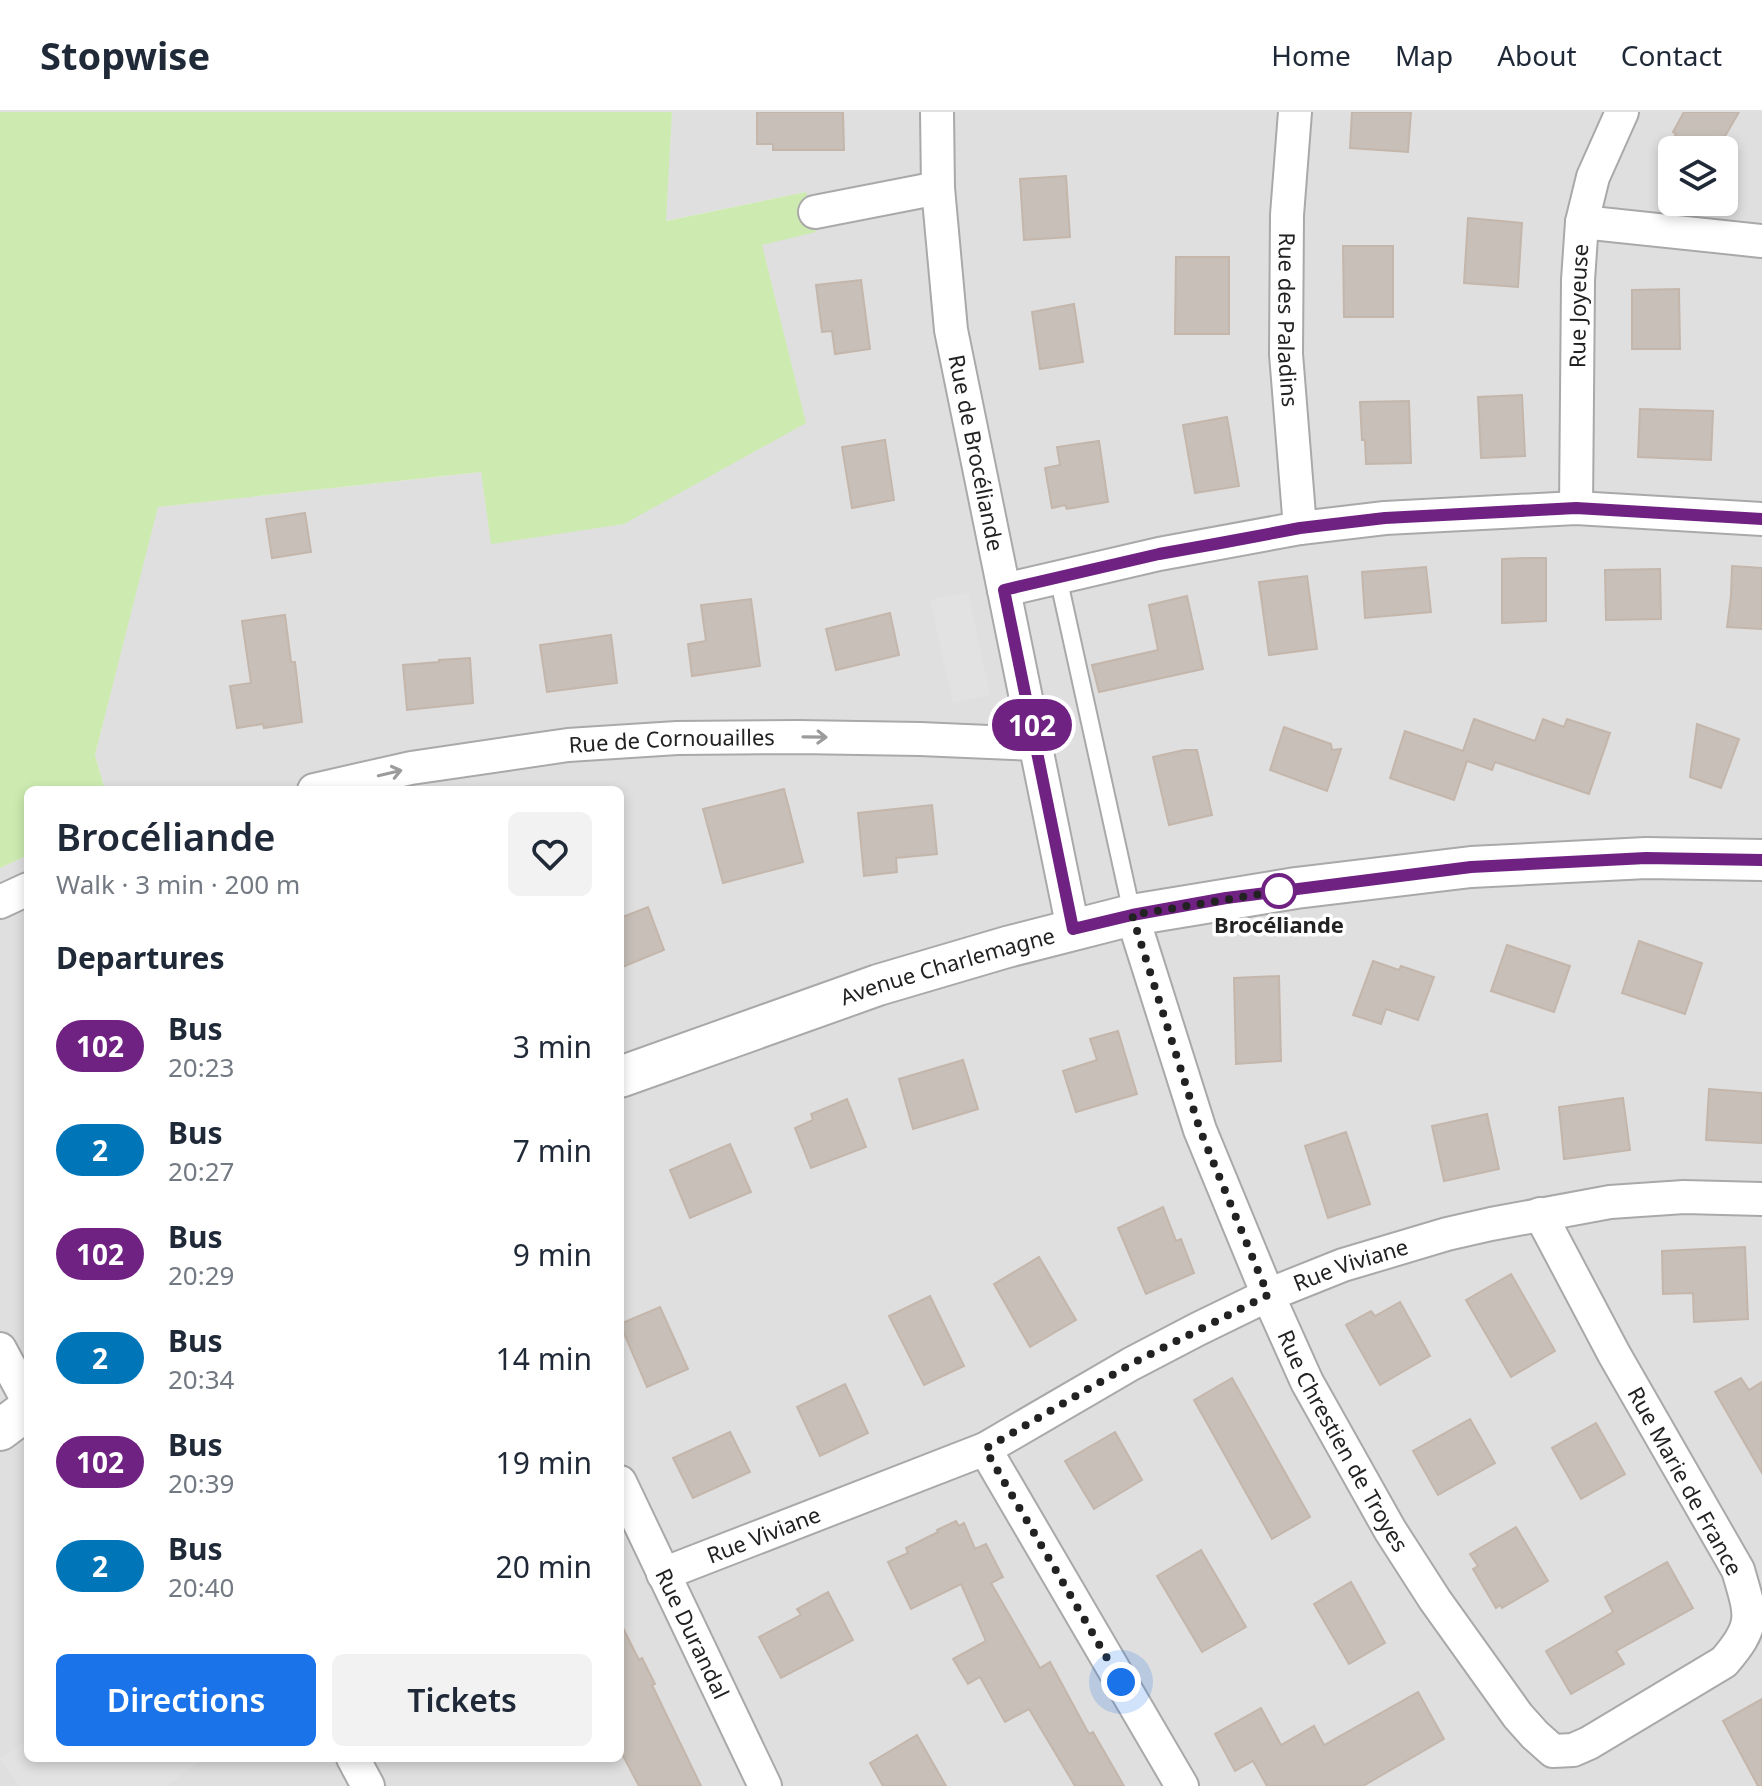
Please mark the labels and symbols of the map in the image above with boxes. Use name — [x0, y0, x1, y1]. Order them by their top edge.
street label: Rue des Paladins — [1272, 232, 1306, 408]
street label: Rue Joyeuse — [1561, 243, 1594, 368]
street label: Rue de Brocéliande — [942, 352, 1012, 554]
line badge: 102 — [986, 699, 1078, 751]
street label: Rue de Cornouailles — [568, 721, 775, 759]
one-way arrow — [801, 729, 828, 745]
one-way arrow — [376, 765, 402, 780]
marker: Brocéliande — [1262, 874, 1296, 908]
place label: Brocéliande — [1214, 909, 1344, 939]
street label: Avenue Charlemagne — [836, 919, 1058, 1011]
street label: Rue Viviane — [1288, 1230, 1411, 1297]
street label: Rue Chrestien de Troyes — [1271, 1325, 1416, 1557]
street label: Rue Marie de France — [1622, 1381, 1750, 1580]
street label: Rue Viviane — [702, 1498, 824, 1570]
street label: Rue Durandal — [649, 1563, 737, 1703]
your location — [1101, 1662, 1141, 1702]

